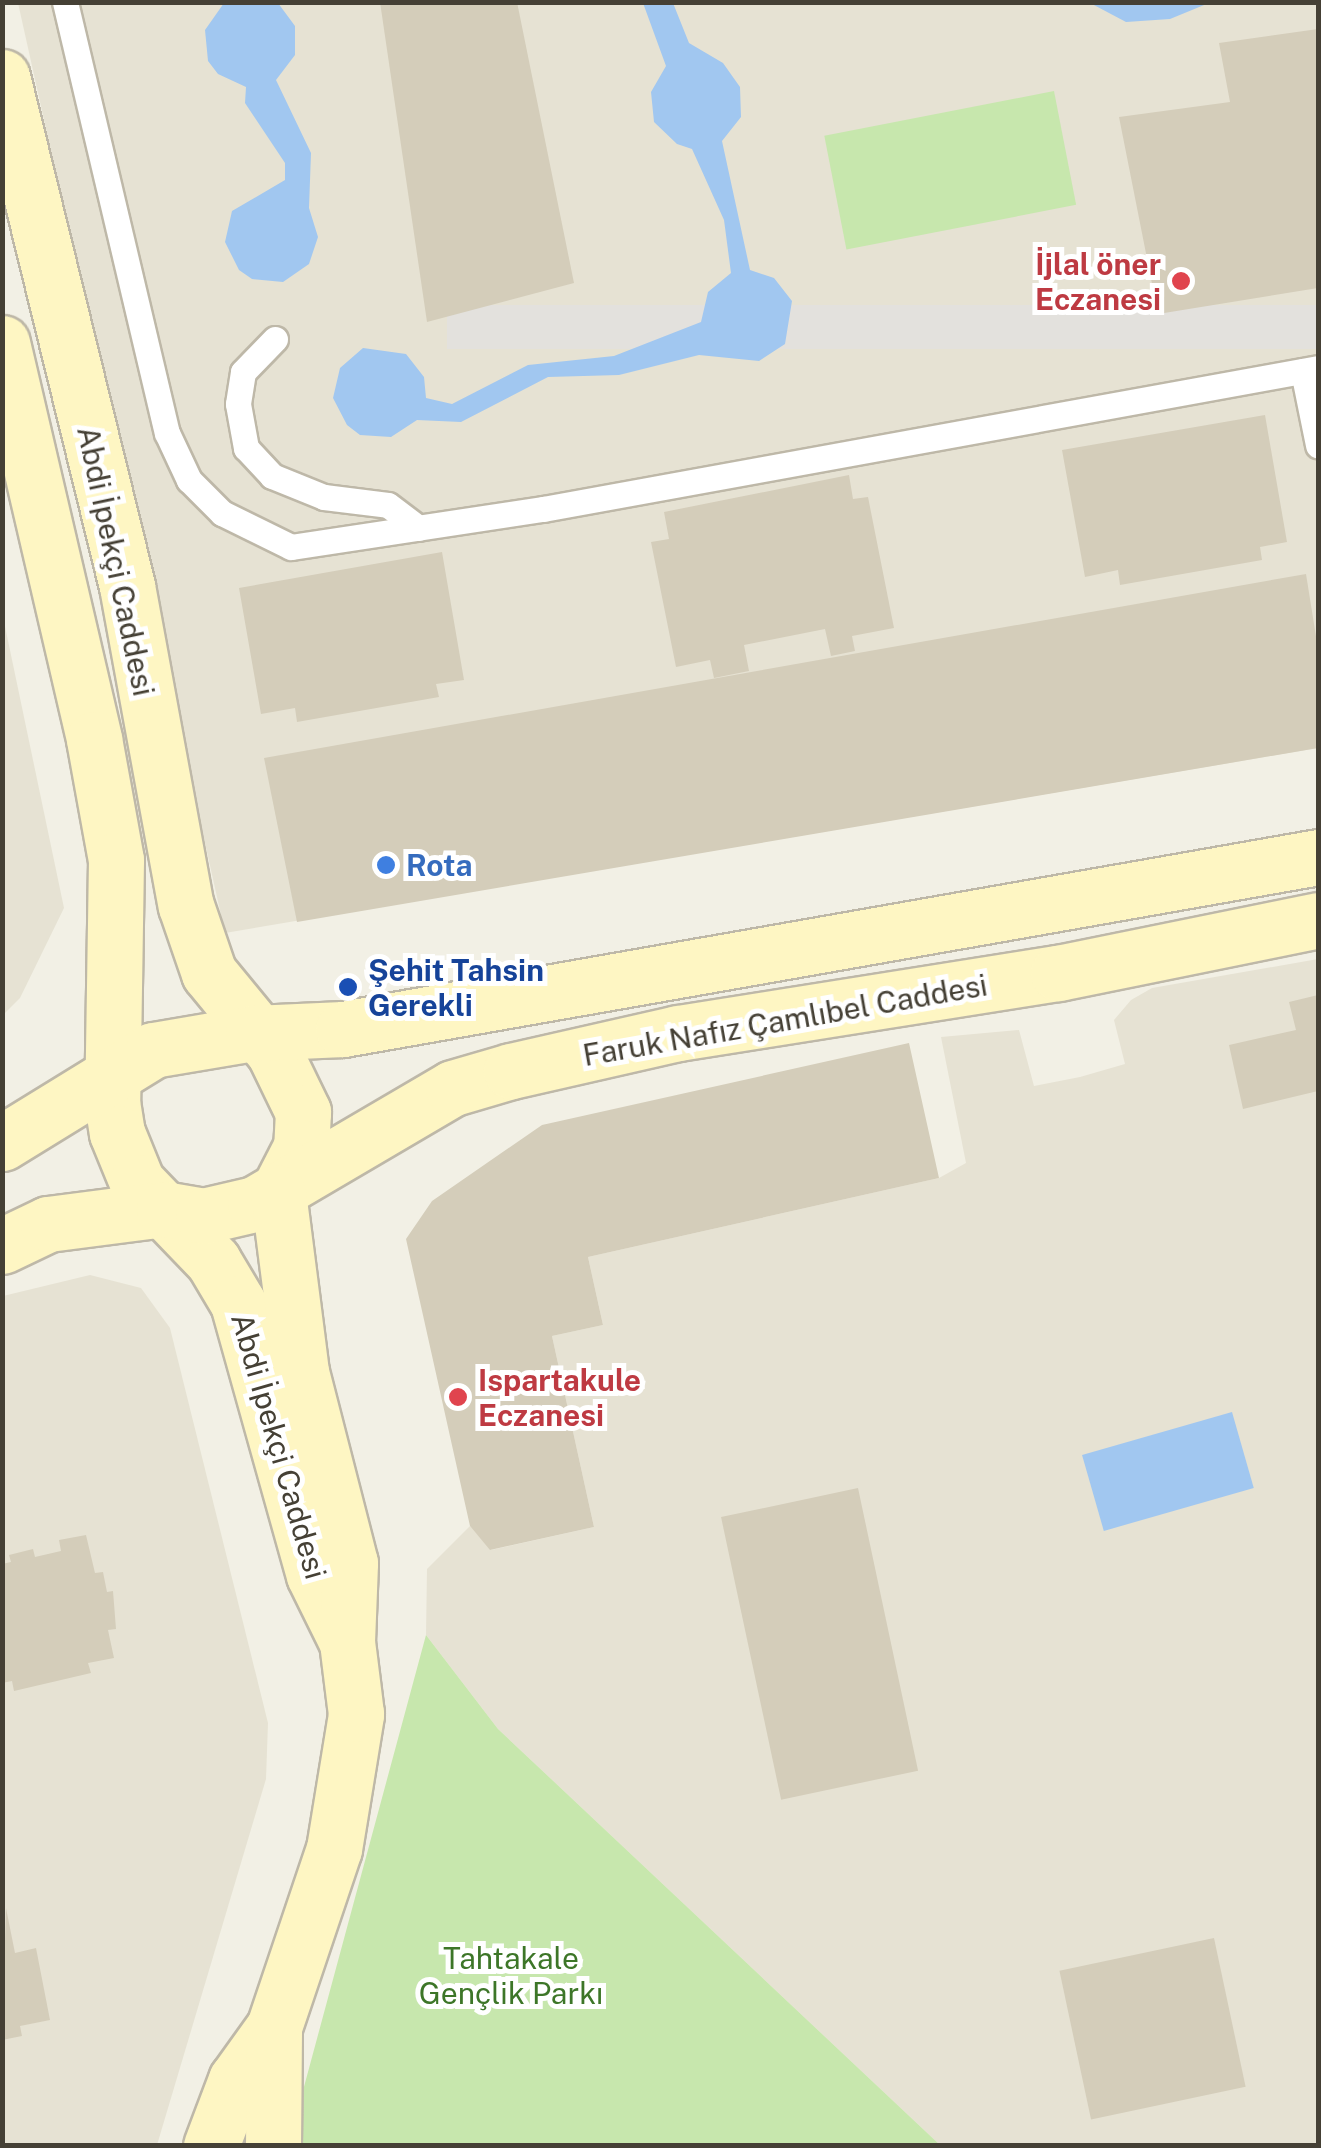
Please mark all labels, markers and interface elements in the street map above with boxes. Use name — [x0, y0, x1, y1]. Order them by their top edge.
place label: İjlal öner Eczanesi — [1035, 246, 1161, 316]
marker: İjlal öner Eczanesi — [1170, 270, 1192, 292]
street label: Abdi İpekçi Caddesi — [70, 423, 162, 699]
place label: Rota — [406, 847, 473, 883]
marker: Rota — [375, 854, 397, 876]
place label: Şehit Tahsin Gerekli — [368, 952, 544, 1022]
street label: Faruk Nafız Çamlıbel Caddesi — [580, 967, 990, 1073]
marker: Şehit Tahsin Gerekli — [337, 976, 359, 998]
street label: Abdi İpekçi Caddesi — [224, 1309, 334, 1583]
place label: Ispartakule Eczanesi — [478, 1362, 641, 1432]
marker: Ispartakule Eczanesi — [447, 1386, 469, 1408]
park label: Tahtakale Gençlik Parkı — [419, 1940, 603, 2010]

